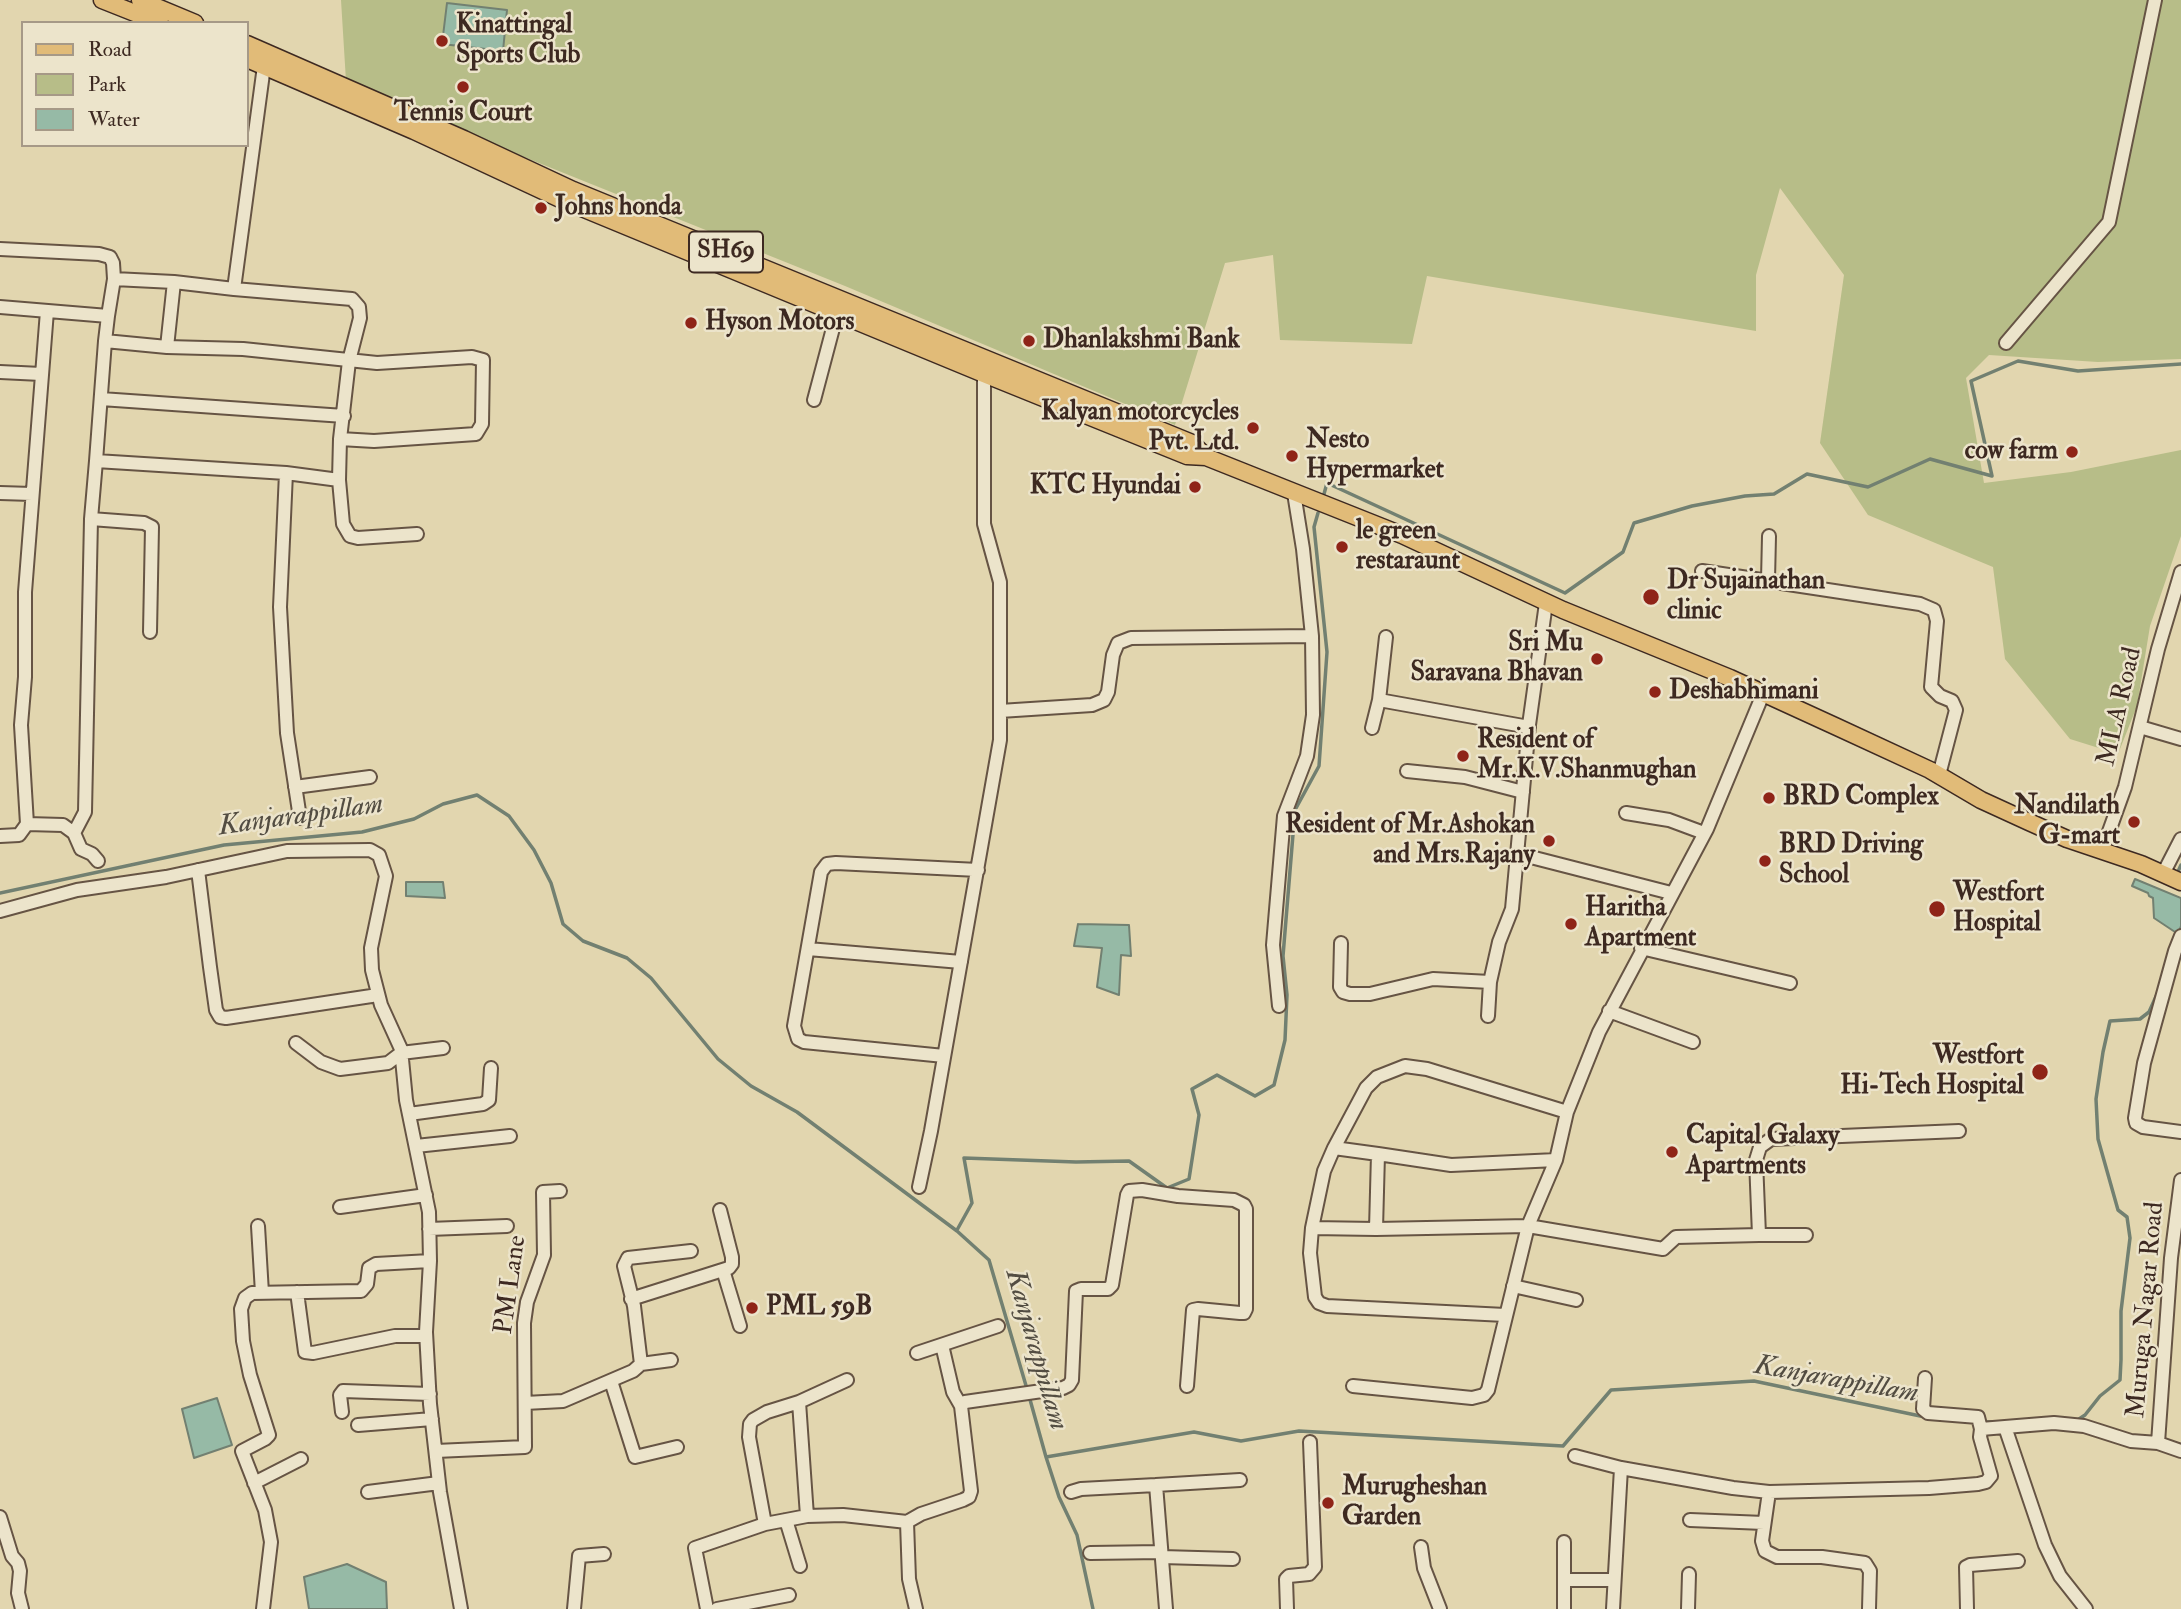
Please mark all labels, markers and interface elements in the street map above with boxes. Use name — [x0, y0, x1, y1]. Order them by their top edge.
place label: Kinattingal Sports Club — [456, 10, 580, 72]
legend — [21, 21, 248, 147]
marker: Kinattingal Sports Club — [434, 33, 450, 49]
text: Road — [88, 36, 132, 63]
text: Park — [88, 71, 126, 98]
marker: Tennis Court — [455, 79, 471, 95]
place label: Tennis Court — [394, 98, 532, 130]
text: Water — [88, 106, 140, 133]
place label: Johns honda — [555, 192, 682, 224]
marker: Johns honda — [533, 200, 549, 216]
road number: SH69 — [689, 232, 763, 272]
place label: Hyson Motors — [705, 307, 854, 339]
marker: Hyson Motors — [683, 315, 699, 331]
place label: Dhanlakshmi Bank — [1043, 325, 1240, 357]
marker: Dhanlakshmi Bank — [1021, 333, 1037, 349]
place label: Kalyan motorcycles Pvt. Ltd. — [1041, 397, 1239, 458]
marker: Kalyan motorcycles Pvt. Ltd. — [1245, 420, 1261, 436]
place label: Nesto Hypermarket — [1306, 425, 1444, 486]
place label: cow farm — [1965, 436, 2058, 468]
marker: cow farm — [2064, 444, 2080, 460]
marker: Nesto Hypermarket — [1284, 448, 1300, 464]
place label: KTC Hyundai — [1030, 471, 1181, 503]
marker: KTC Hyundai — [1187, 479, 1203, 495]
place label: le green restaraunt — [1356, 516, 1460, 578]
marker: le green restaraunt — [1334, 539, 1350, 555]
place label: Dr Sujainathan clinic — [1667, 566, 1825, 628]
marker: Dr Sujainathan clinic — [1641, 587, 1661, 607]
place label: Sri Mu Saravana Bhavan — [1410, 628, 1583, 690]
street label: MLA Road — [2092, 645, 2150, 769]
marker: Sri Mu Saravana Bhavan — [1589, 651, 1605, 667]
place label: Deshabhimani — [1669, 676, 1819, 708]
marker: Deshabhimani — [1647, 684, 1663, 700]
place label: Resident of Mr.K.V.Shanmughan — [1477, 725, 1696, 786]
marker: Resident of Mr.K.V.Shanmughan — [1455, 748, 1471, 764]
place label: BRD Complex — [1783, 782, 1939, 814]
water label: Kanjarappillam — [217, 789, 385, 845]
marker: BRD Complex — [1761, 790, 1777, 806]
place label: Nandilath G-mart — [2014, 791, 2120, 852]
place label: Resident of Mr.Ashokan and Mrs.Rajany — [1285, 810, 1535, 872]
marker: Nandilath G-mart — [2126, 814, 2142, 830]
place label: BRD Driving School — [1779, 830, 1923, 892]
marker: Resident of Mr.Ashokan and Mrs.Rajany — [1541, 833, 1557, 849]
marker: BRD Driving School — [1757, 853, 1773, 869]
place label: Westfort Hospital — [1953, 878, 2044, 940]
place label: Haritha Apartment — [1585, 893, 1696, 954]
marker: Westfort Hospital — [1927, 899, 1947, 919]
marker: Haritha Apartment — [1563, 916, 1579, 932]
place label: Westfort Hi-Tech Hospital — [1840, 1041, 2024, 1102]
marker: Westfort Hi-Tech Hospital — [2030, 1062, 2050, 1082]
place label: Capital Galaxy Apartments — [1686, 1121, 1840, 1182]
marker: Capital Galaxy Apartments — [1664, 1144, 1680, 1160]
street label: Muruga Nagar Road — [2122, 1201, 2172, 1419]
street label: PM Lane — [490, 1234, 534, 1336]
water label: Kanjarappillam — [996, 1266, 1074, 1434]
place label: PML 59B — [766, 1292, 872, 1324]
marker: PML 59B — [744, 1300, 760, 1316]
water label: Kanjarappillam — [1752, 1350, 1920, 1412]
place label: Murugheshan Garden — [1342, 1472, 1487, 1534]
marker: Murugheshan Garden — [1320, 1495, 1336, 1511]

